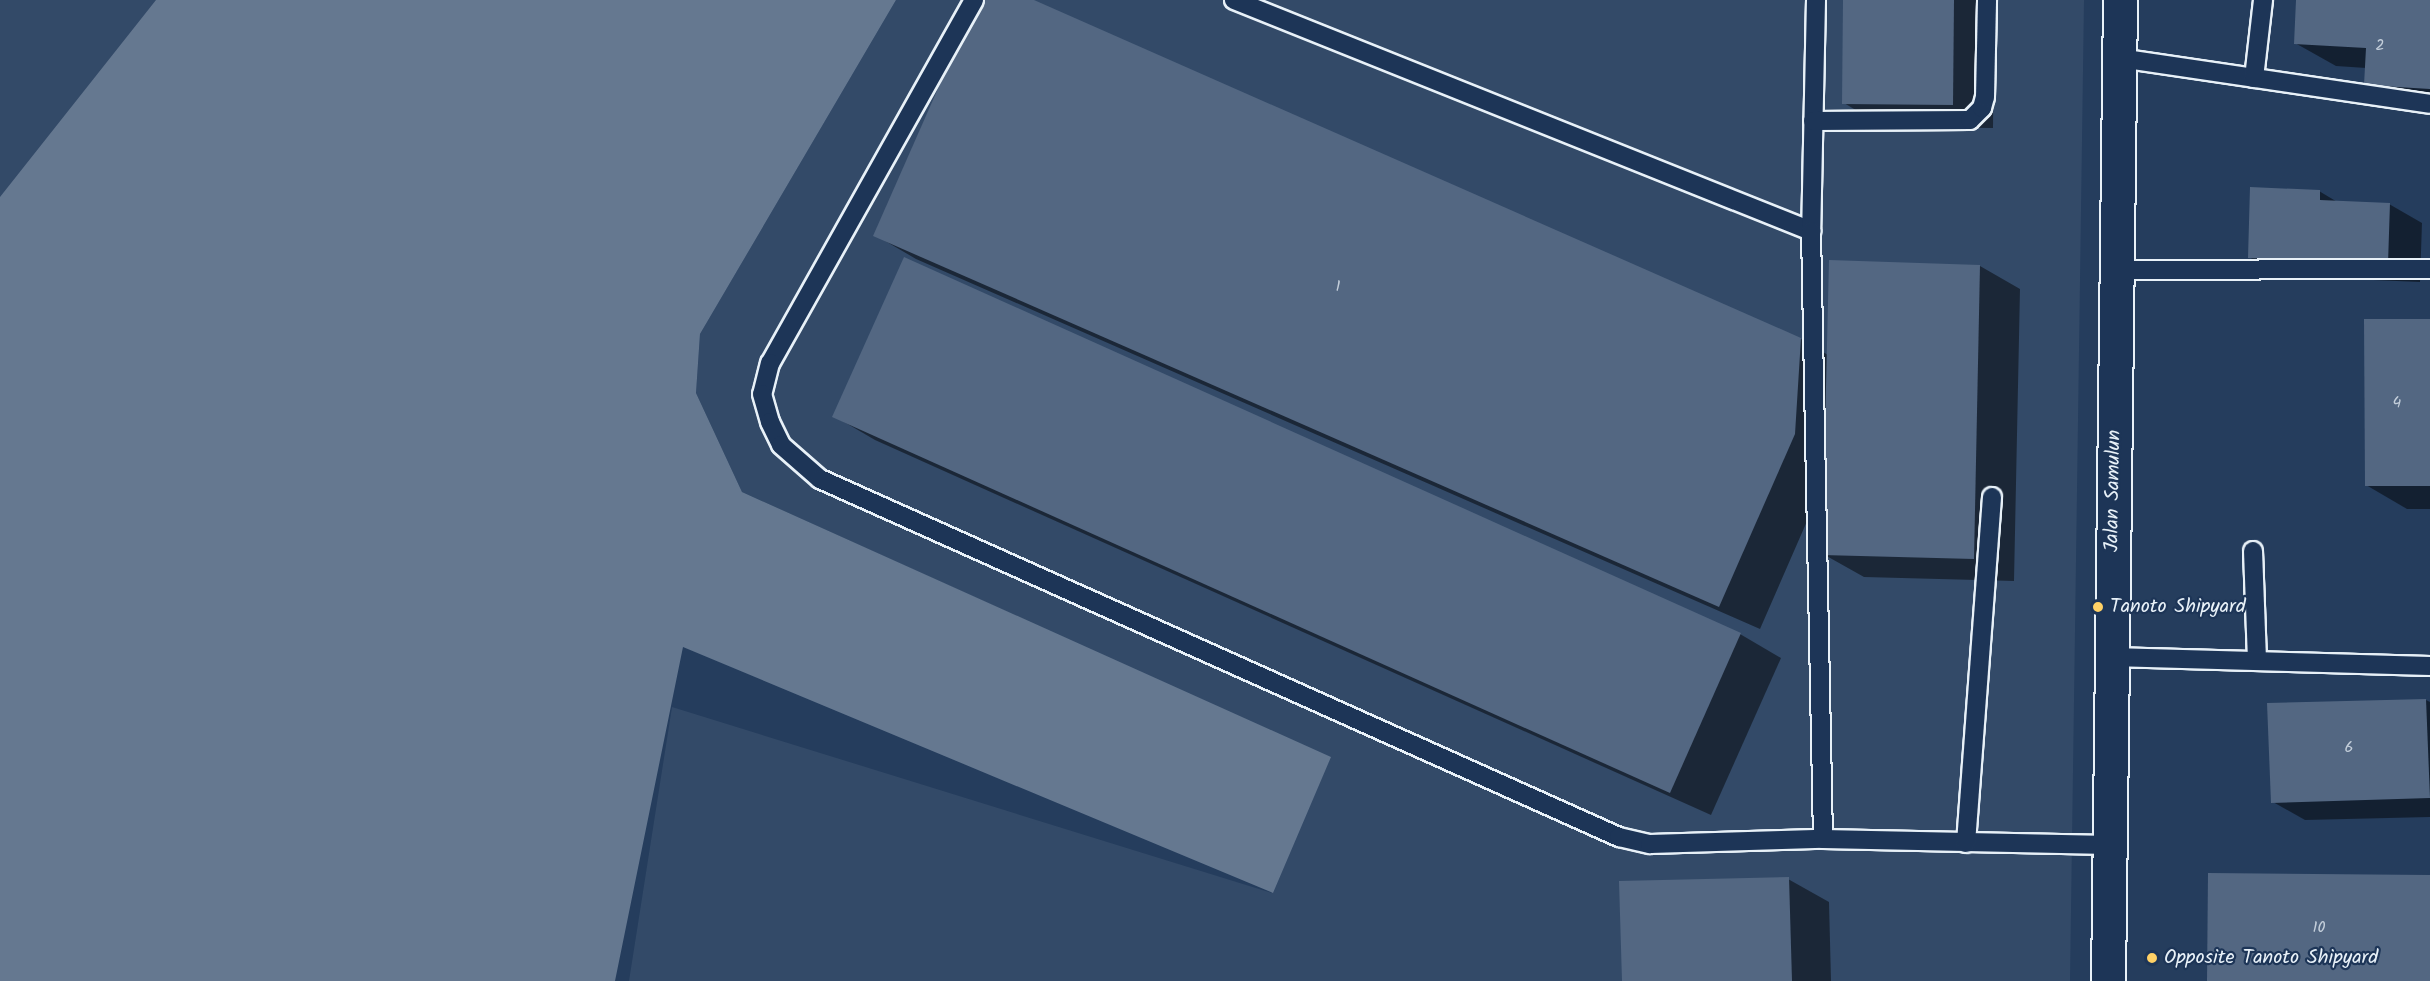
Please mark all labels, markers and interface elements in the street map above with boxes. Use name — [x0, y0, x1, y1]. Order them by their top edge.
house number: 2 — [2375, 36, 2385, 56]
house number: 1 — [1335, 277, 1341, 297]
house number: 4 — [2393, 393, 2401, 413]
street label: Jalan Samulun — [2101, 430, 2127, 552]
place label: Tanoto Shipyard — [2110, 595, 2246, 619]
marker: Tanoto Shipyard — [2091, 600, 2105, 614]
house number: 6 — [2345, 738, 2353, 758]
house number: 10 — [2312, 918, 2326, 938]
place label: Opposite Tanoto Shipyard — [2164, 946, 2378, 970]
marker: Opposite Tanoto Shipyard — [2145, 951, 2159, 965]

